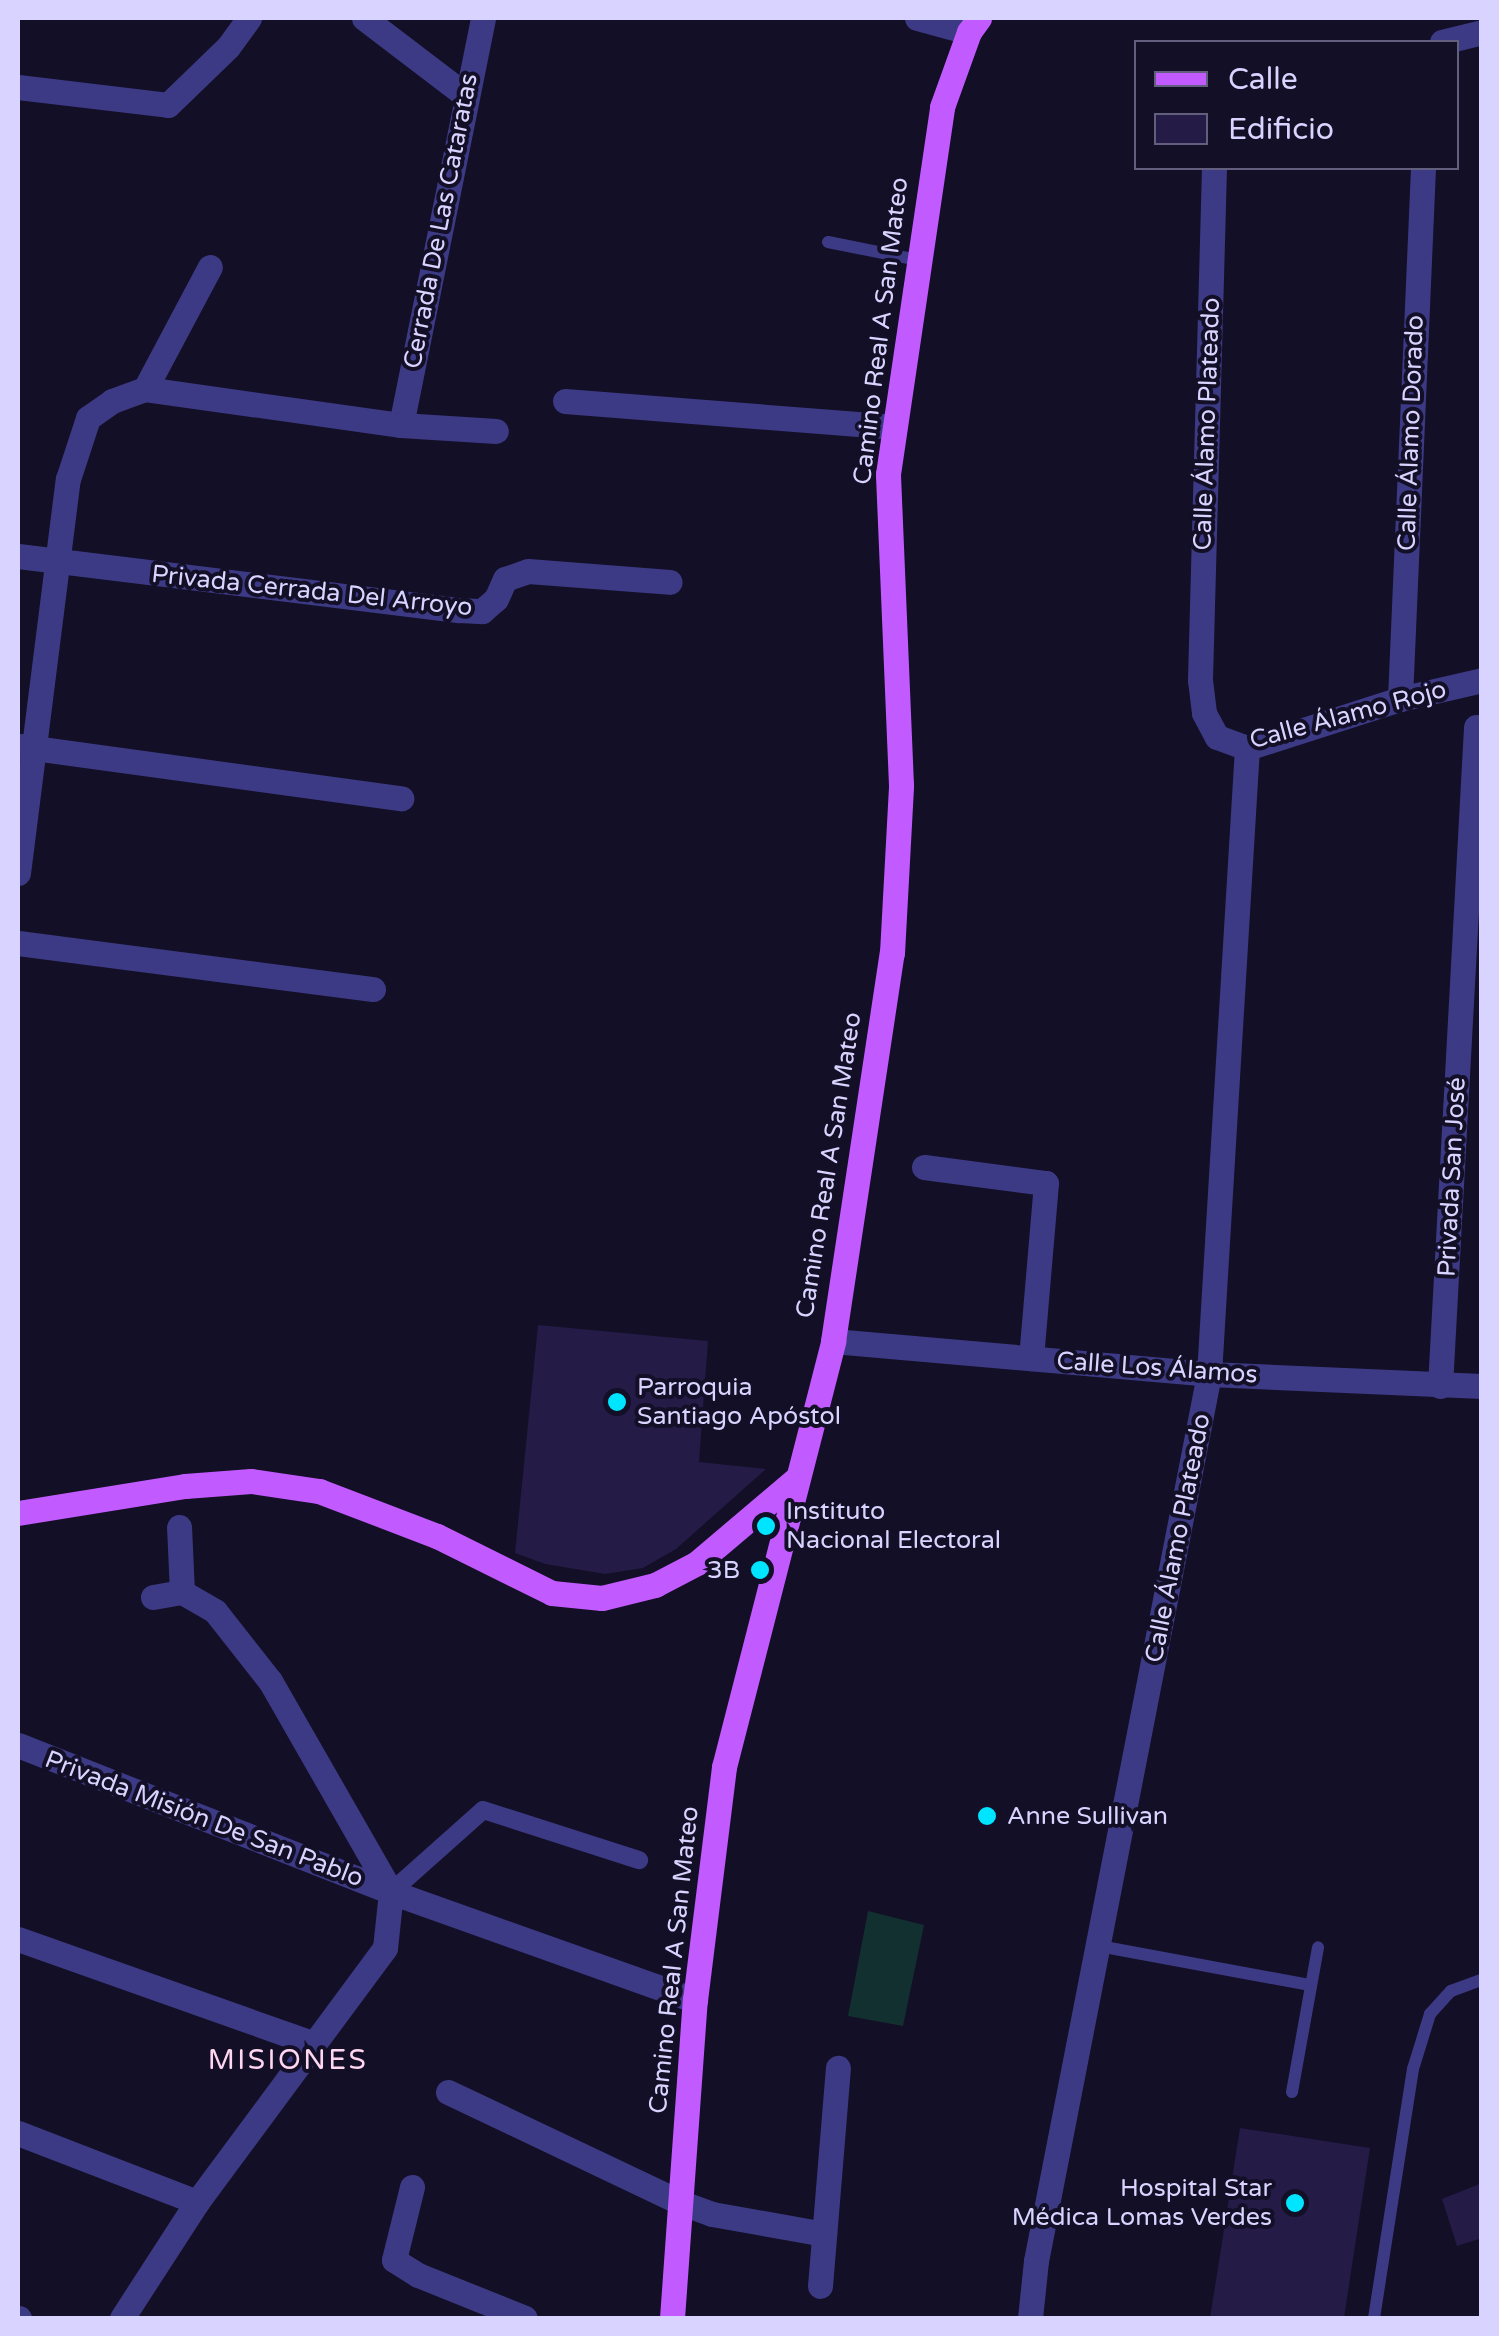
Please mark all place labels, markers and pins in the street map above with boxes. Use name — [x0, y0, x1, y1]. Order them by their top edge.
place label: Parroquia Santiago Apóstol — [637, 1373, 841, 1432]
marker: Parroquia Santiago Apóstol — [606, 1391, 628, 1413]
place label: Instituto Nacional Electoral — [786, 1497, 1001, 1556]
marker: Instituto Nacional Electoral — [755, 1515, 777, 1537]
place label: 3B — [707, 1555, 740, 1585]
marker: 3B — [749, 1559, 771, 1581]
place label: Anne Sullivan — [1007, 1801, 1168, 1831]
marker: Anne Sullivan — [976, 1805, 998, 1827]
place label: Hospital Star Médica Lomas Verdes — [1012, 2174, 1272, 2233]
marker: Hospital Star Médica Lomas Verdes — [1282, 2190, 1308, 2216]

